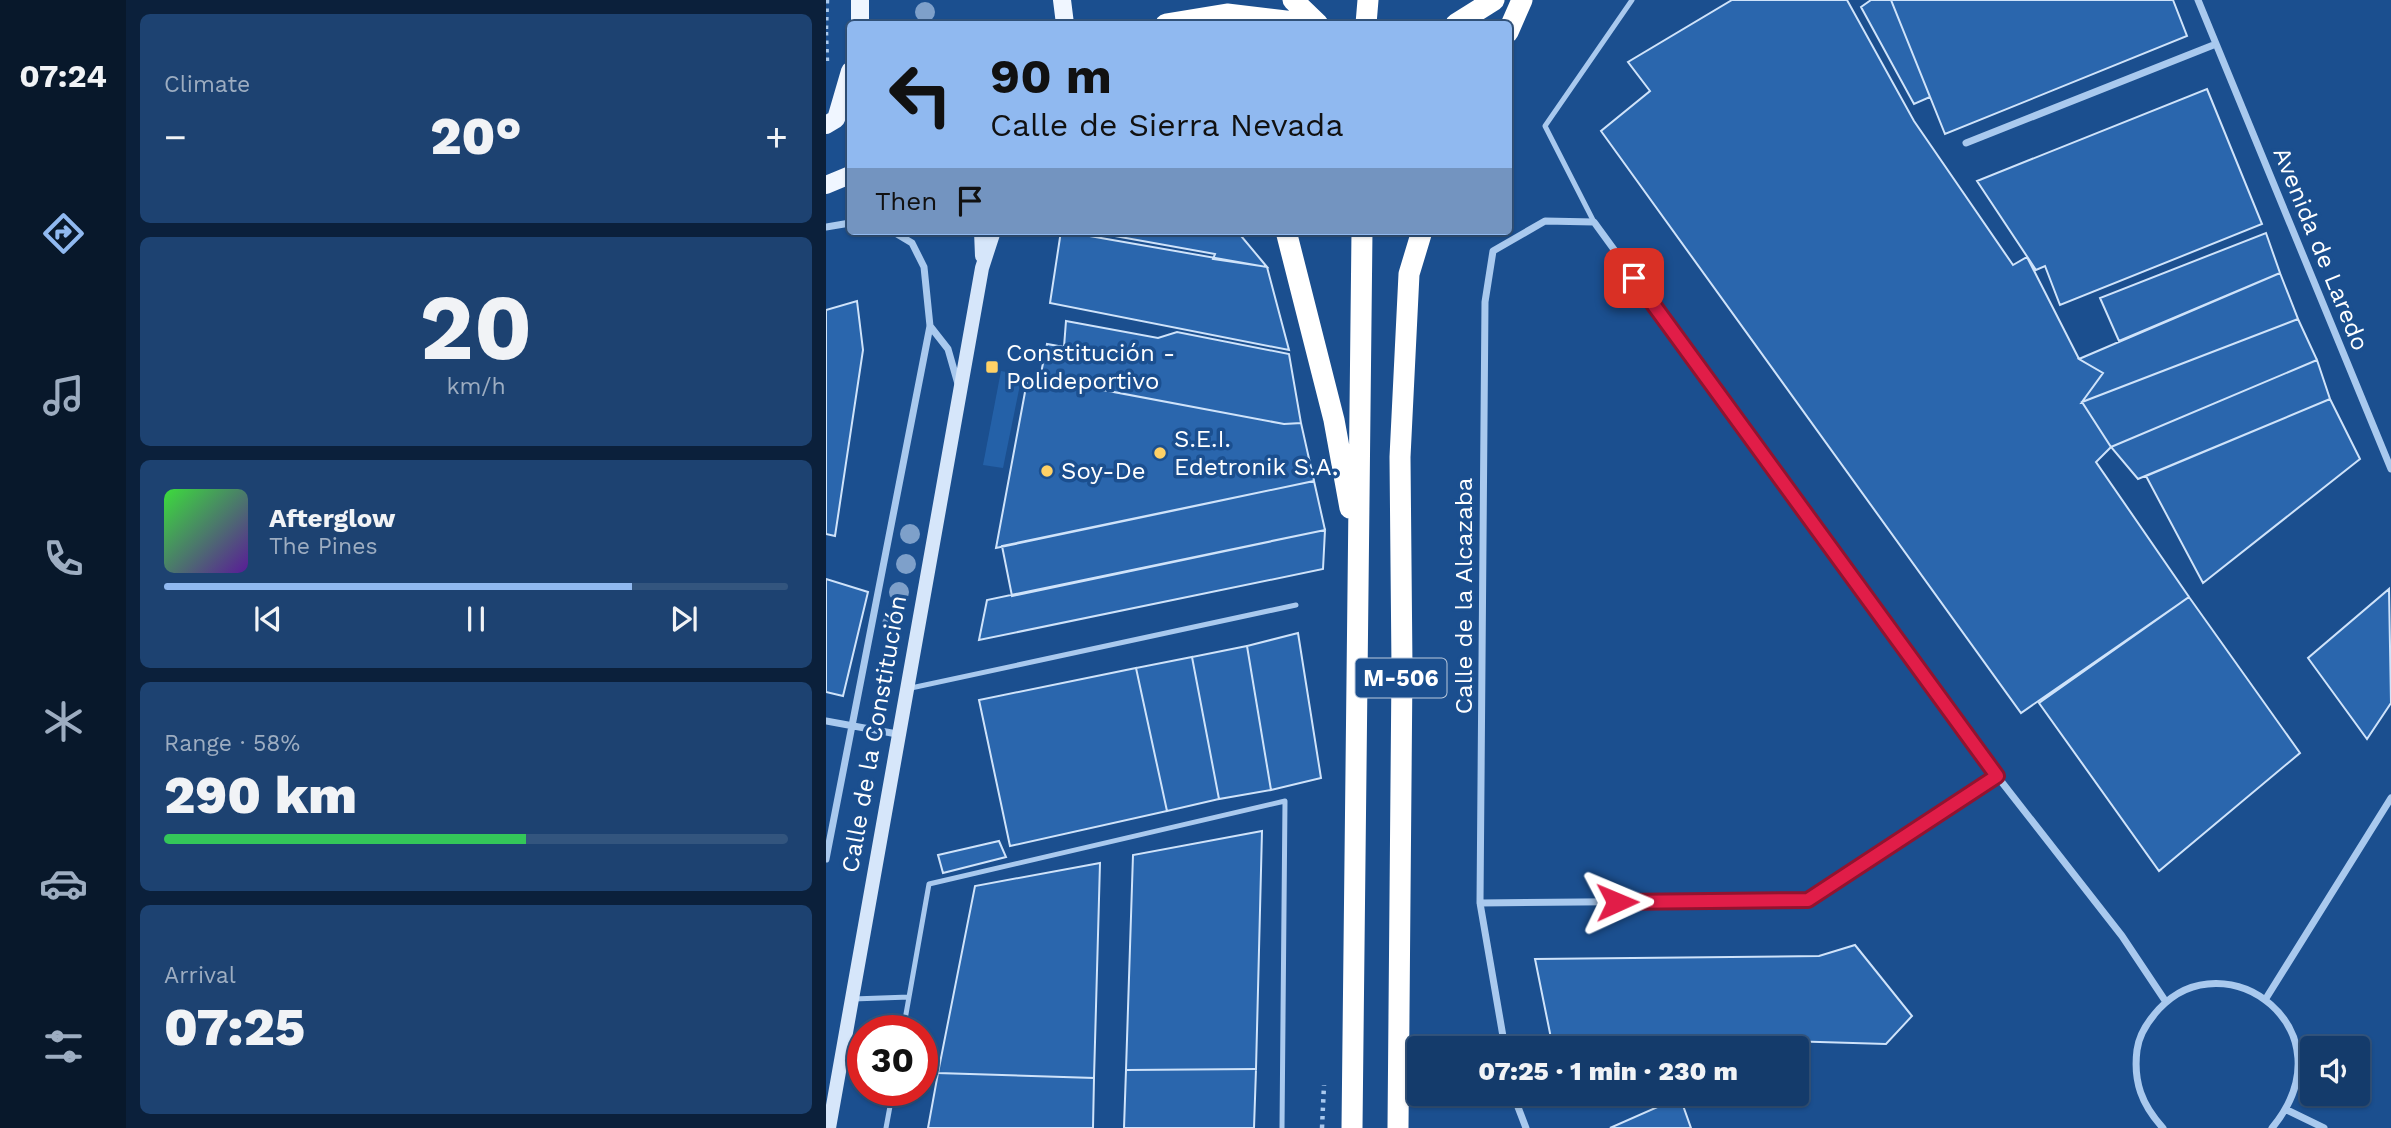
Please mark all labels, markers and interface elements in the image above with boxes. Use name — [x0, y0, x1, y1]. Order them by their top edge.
text: 90 m — [990, 47, 1112, 105]
icon: left — [875, 49, 966, 140]
text: 07:24 — [19, 57, 107, 95]
text: Climate — [164, 71, 250, 98]
text: 20° — [430, 106, 522, 167]
text: Calle de Sierra Nevada — [990, 106, 1344, 144]
text: − — [164, 115, 187, 159]
text: + — [765, 115, 788, 159]
street label: Avenida de Laredo — [2267, 143, 2375, 355]
icon: arrive — [951, 182, 989, 220]
text: Then — [875, 186, 937, 216]
icon: directions — [39, 209, 88, 258]
pin — [1604, 248, 1664, 308]
icon: arrive — [1615, 259, 1653, 297]
text: 20 — [420, 274, 532, 381]
place label: Constitución - Polideportivo — [1006, 339, 1175, 395]
marker: Constitución - Polideportivo — [984, 359, 1000, 375]
icon: music — [39, 371, 88, 420]
text: km/h — [446, 373, 506, 400]
place label: S.E.I. Edetronik S.A. — [1174, 425, 1338, 481]
marker: S.E.I. Edetronik S.A. — [1152, 445, 1168, 461]
place label: Soy-De — [1061, 457, 1146, 485]
marker: Soy-De — [1039, 463, 1055, 479]
street label: Calle de la Alcazaba — [1450, 478, 1478, 714]
text: Afterglow — [269, 503, 395, 533]
text: The Pines — [269, 533, 378, 560]
icon: phone — [39, 534, 88, 583]
street label: Calle de la Constitución — [836, 593, 912, 875]
icon: previous — [249, 600, 287, 638]
icon: pause — [457, 600, 495, 638]
icon: next — [665, 600, 703, 638]
road number: M-506 — [1356, 658, 1446, 698]
icon: climate — [39, 697, 88, 746]
text: Range · 58% — [164, 730, 300, 757]
text: 290 km — [164, 765, 357, 826]
icon: car — [39, 859, 88, 908]
position arrow — [1580, 865, 1654, 939]
text: Arrival — [164, 962, 236, 989]
text: 07:25 — [164, 997, 305, 1058]
speed limit sign: 30 — [847, 1015, 938, 1106]
icon: filters — [39, 1022, 88, 1071]
map controls — [2300, 1036, 2370, 1106]
button: sound — [2300, 1036, 2370, 1106]
text: 07:25 · 1 min · 230 m — [1478, 1056, 1738, 1086]

